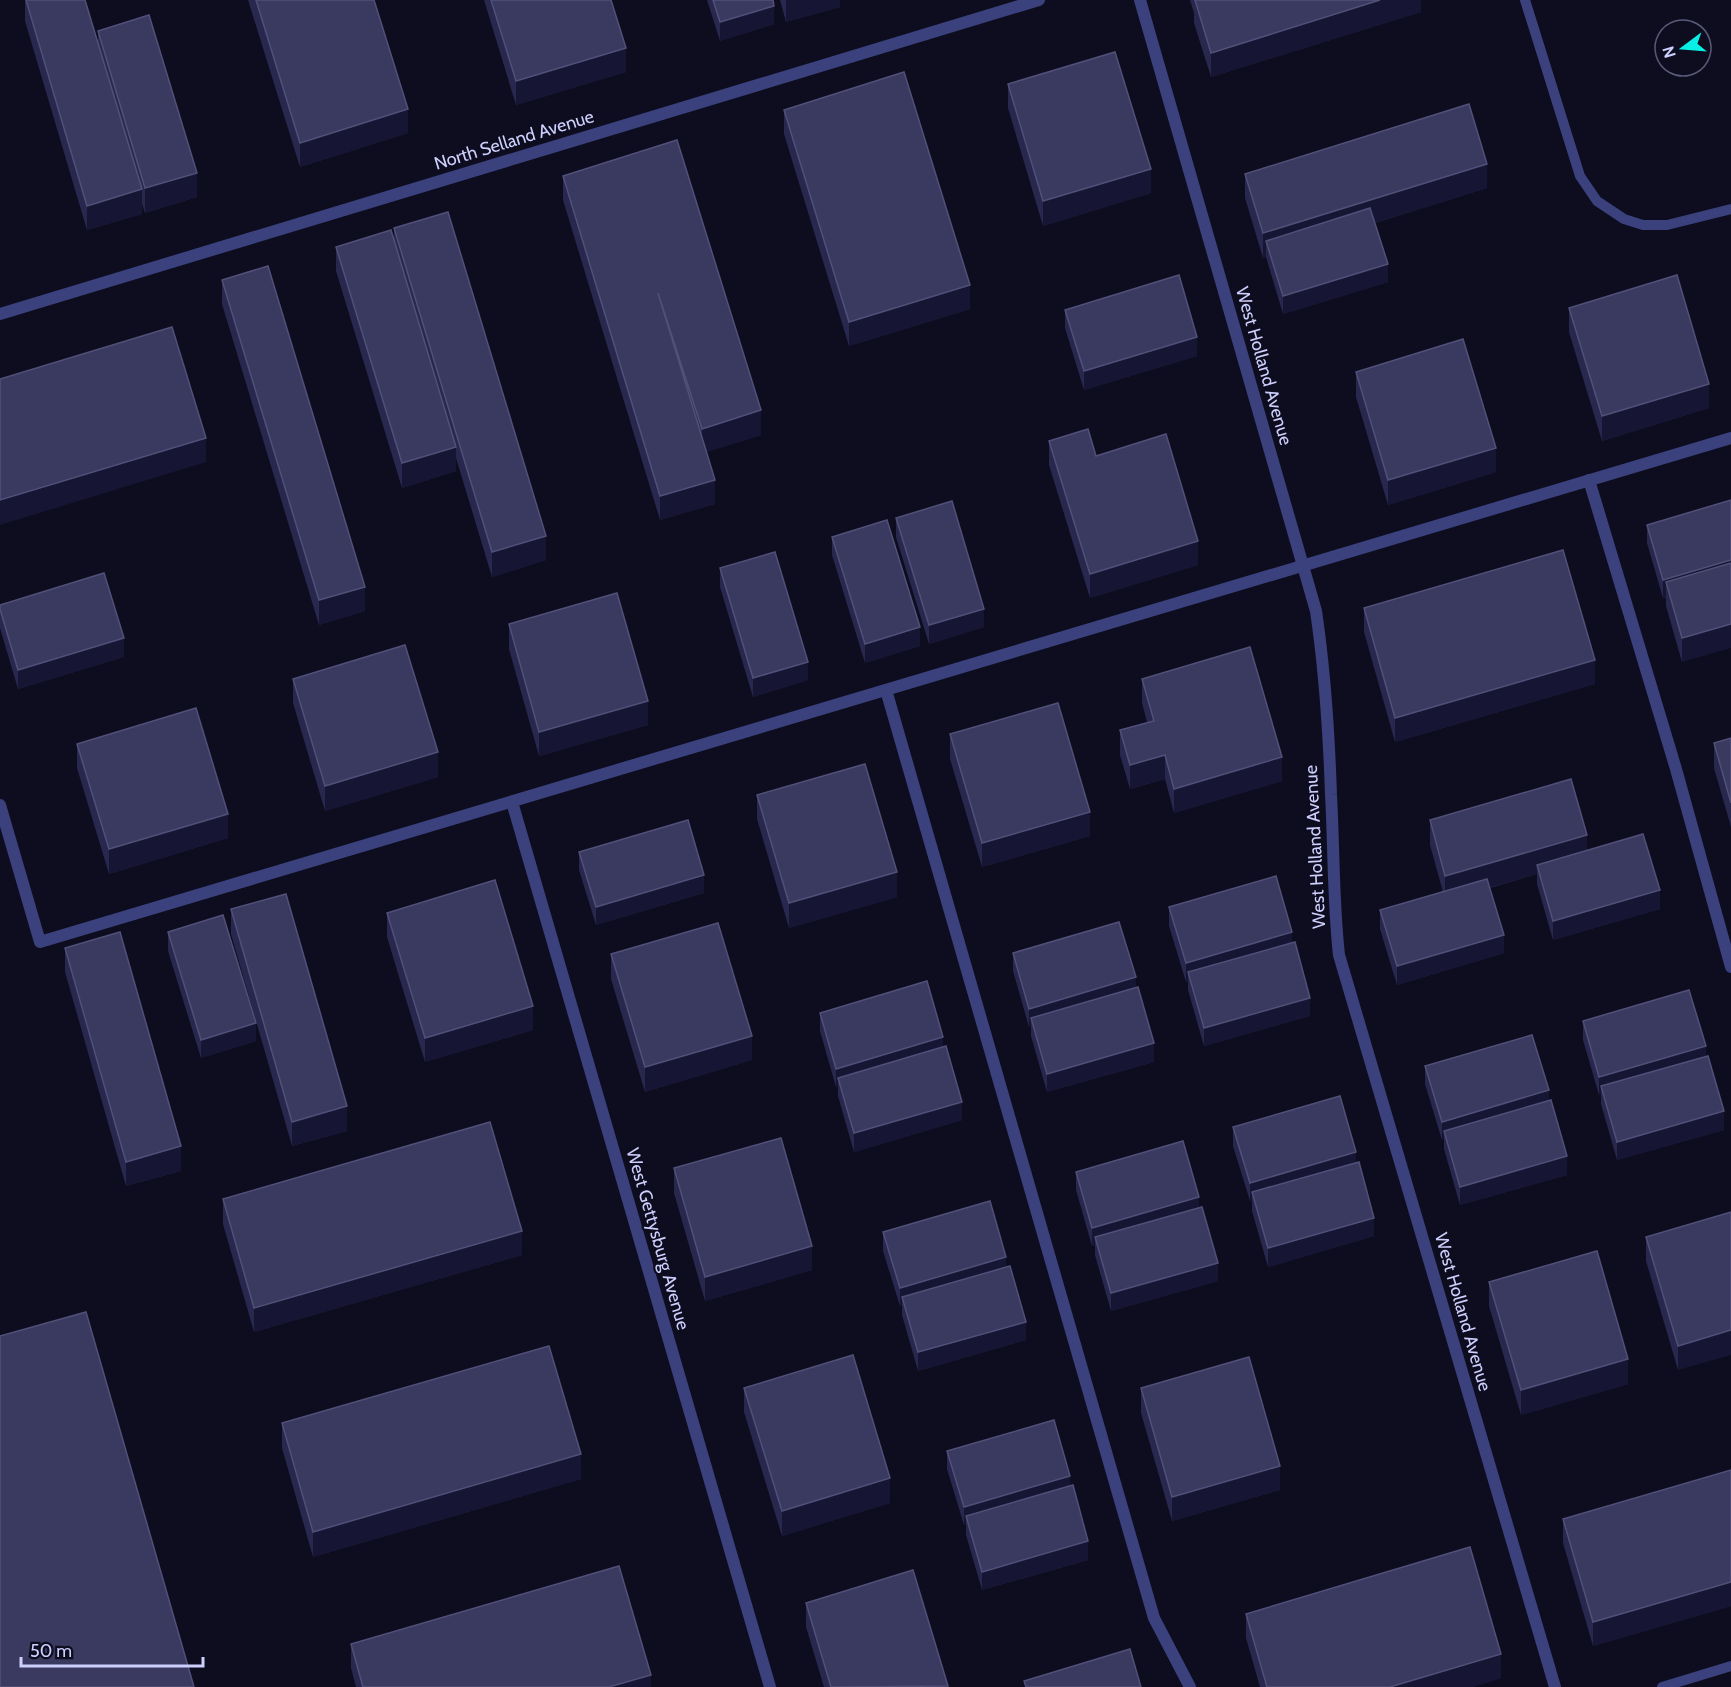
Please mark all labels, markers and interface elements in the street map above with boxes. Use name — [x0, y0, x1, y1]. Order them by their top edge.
north arrow — [1653, 18, 1713, 78]
text: N — [1658, 44, 1680, 60]
street label: North Selland Avenue — [431, 105, 597, 175]
street label: West Holland Avenue — [1231, 284, 1297, 448]
street label: West Holland Avenue — [1300, 765, 1330, 929]
street label: West Gettysburg Avenue — [622, 1146, 694, 1332]
street label: West Holland Avenue — [1430, 1230, 1496, 1394]
scale bar — [21, 1630, 202, 1668]
text: 50 m — [30, 1640, 72, 1662]

